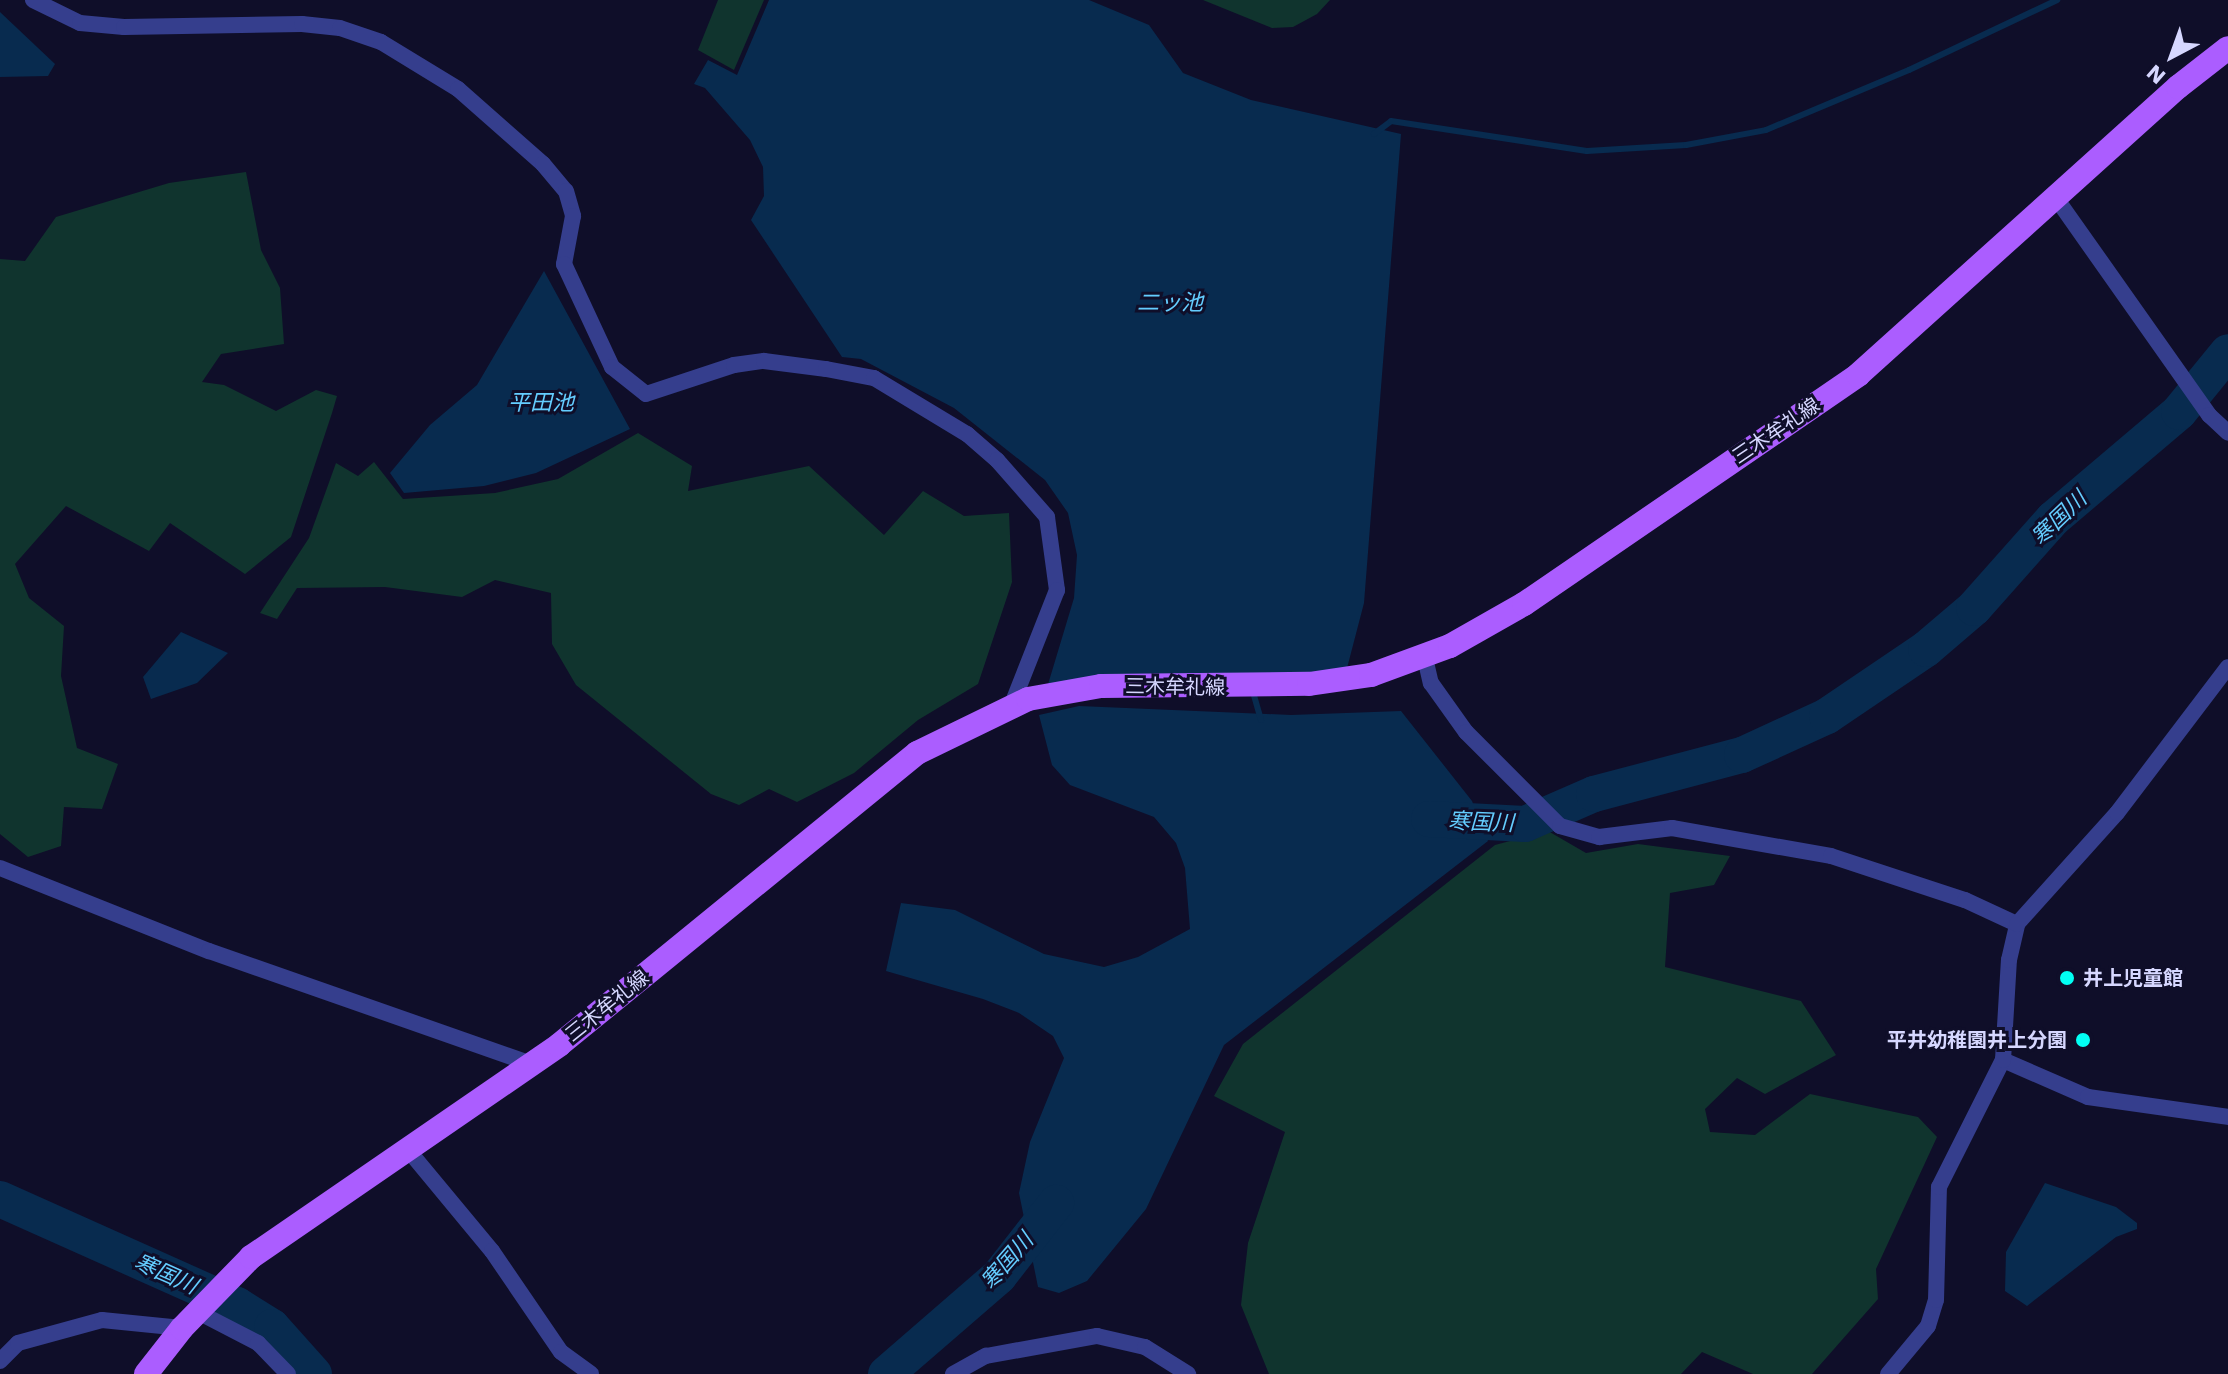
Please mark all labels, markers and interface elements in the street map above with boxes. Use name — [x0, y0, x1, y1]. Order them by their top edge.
north arrow — [2132, 16, 2212, 96]
text: N — [2142, 60, 2170, 89]
water label: 二ッ池 — [1137, 290, 1203, 316]
water label: 平田池 — [508, 390, 574, 416]
street label: 三木牟礼線 — [1728, 393, 1824, 469]
water label: 寒国川 — [2026, 486, 2092, 550]
street label: 三木牟礼線 — [1125, 674, 1225, 700]
water label: 寒国川 — [1448, 808, 1514, 836]
street label: 三木牟礼線 — [561, 965, 653, 1047]
place label: 井上児童館 — [2083, 966, 2183, 990]
marker: 井上児童館 — [2058, 969, 2076, 987]
place label: 平井幼稚園井上分園 — [1887, 1028, 2067, 1052]
marker: 平井幼稚園井上分園 — [2074, 1031, 2092, 1049]
water label: 寒国川 — [975, 1227, 1039, 1295]
water label: 寒国川 — [130, 1249, 202, 1299]

